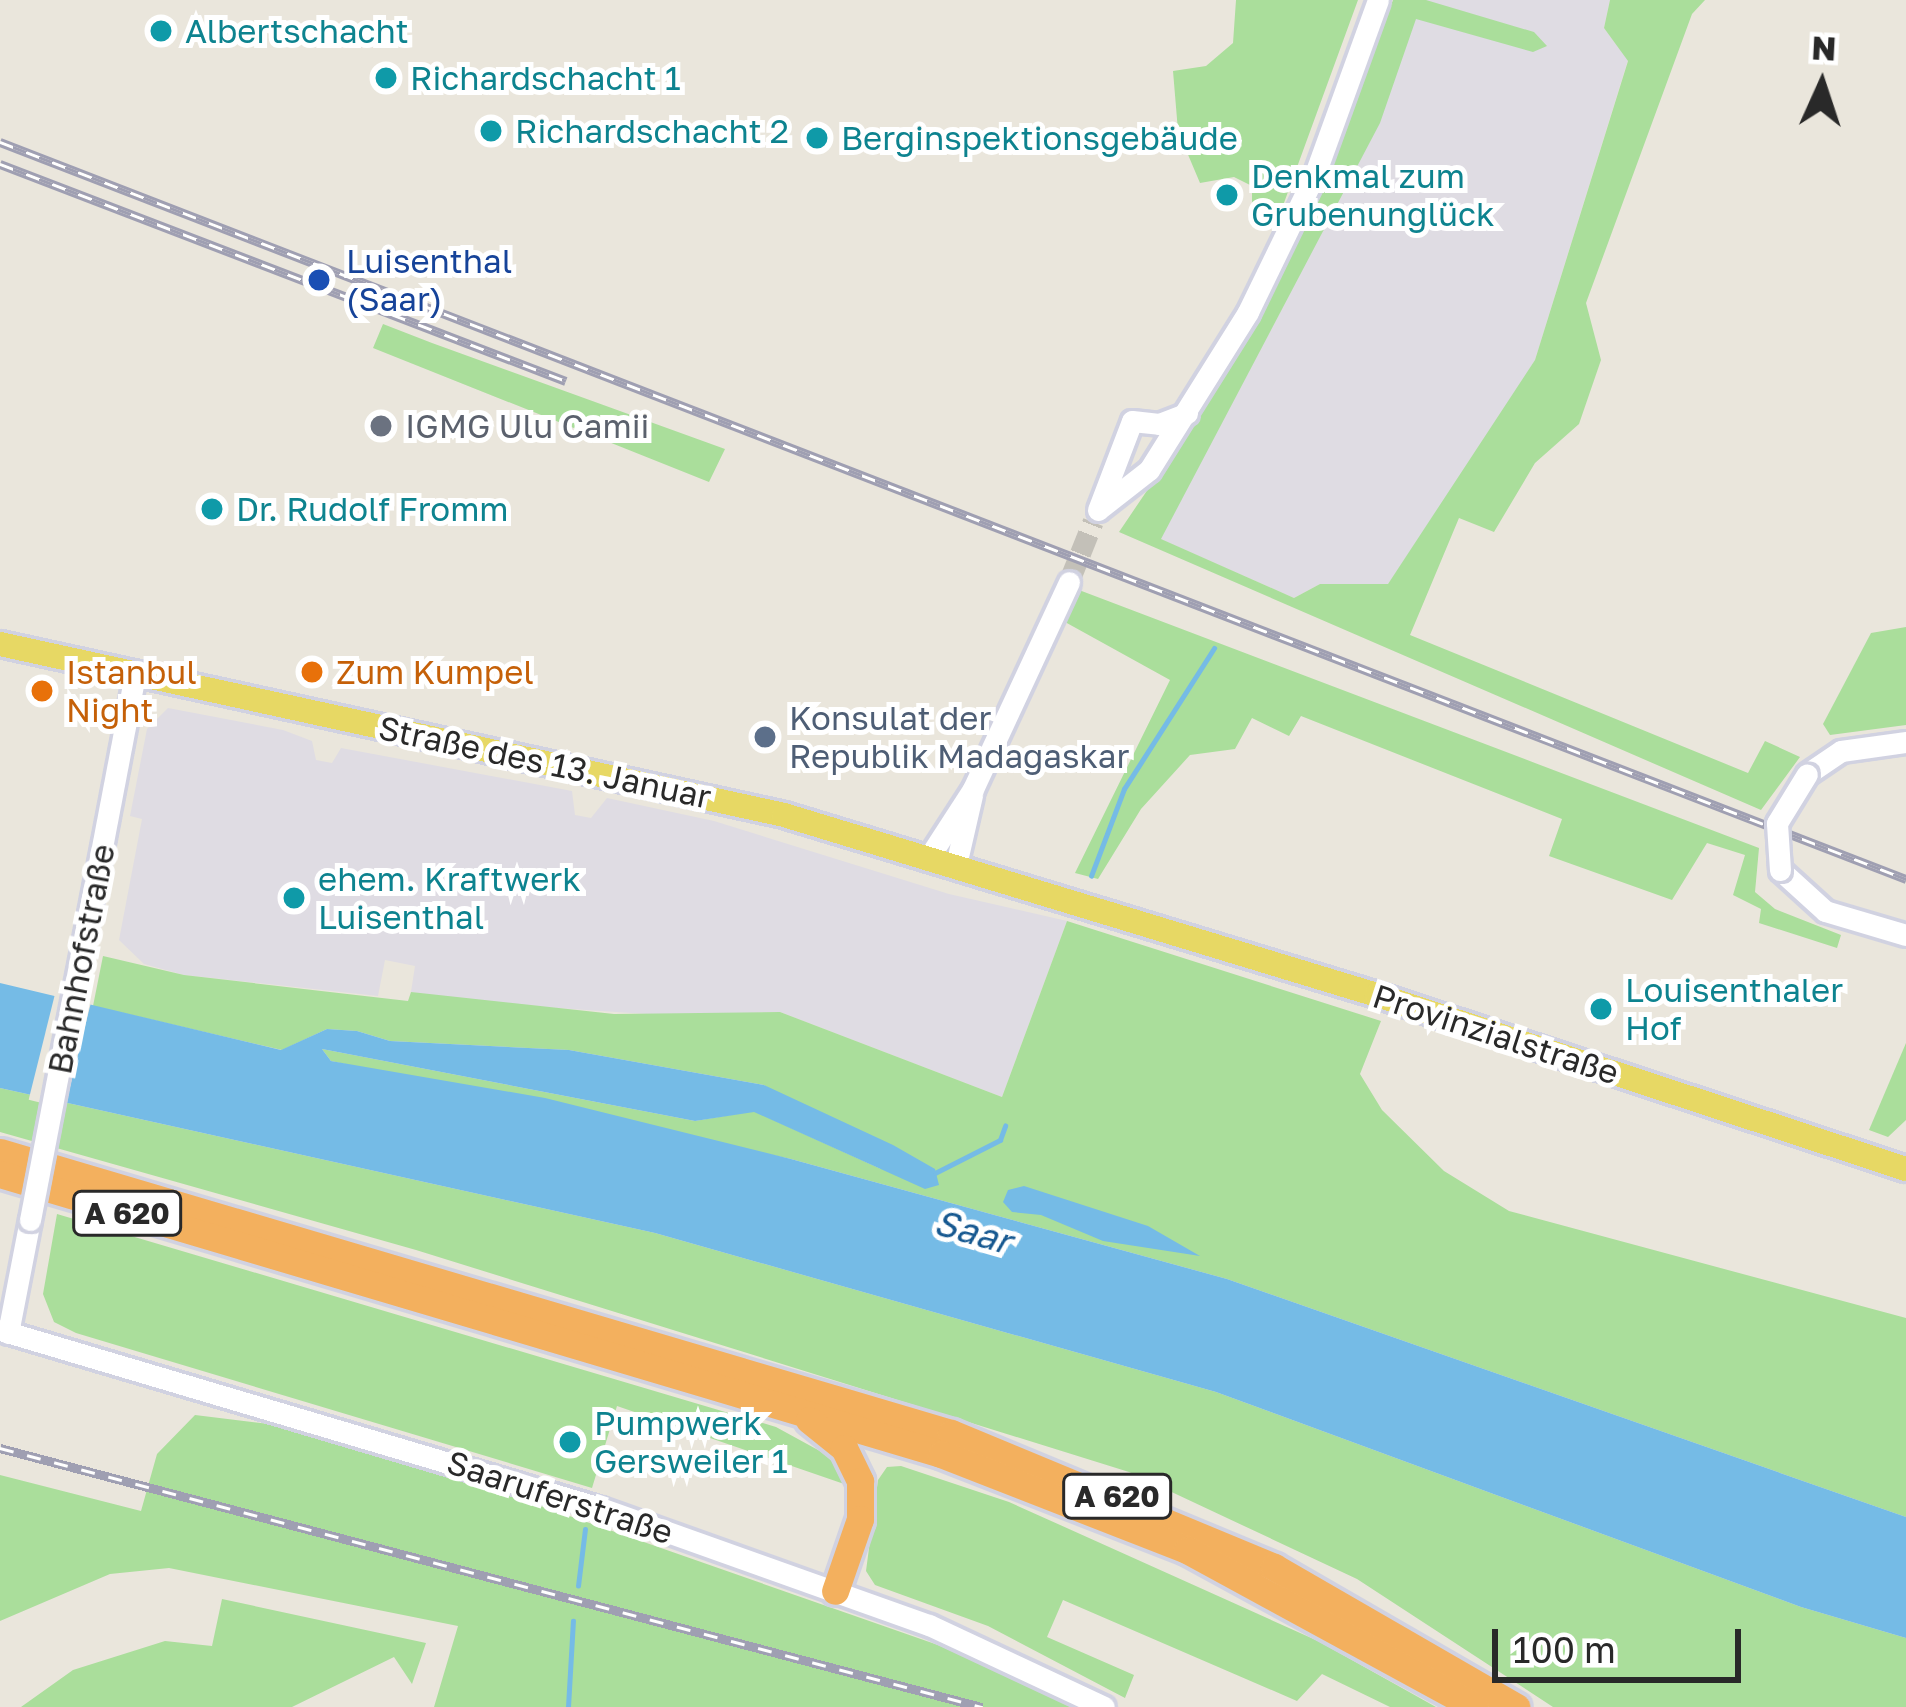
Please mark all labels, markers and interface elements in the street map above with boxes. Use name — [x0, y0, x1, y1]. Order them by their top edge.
place label: Albertschacht — [185, 11, 409, 51]
marker: Albertschacht — [148, 18, 174, 44]
north arrow — [1762, 24, 1882, 144]
text: N — [1810, 27, 1837, 68]
place label: Richardschacht 1 — [410, 58, 681, 98]
marker: Richardschacht 1 — [373, 65, 399, 91]
place label: Richardschacht 2 — [515, 111, 789, 151]
marker: Richardschacht 2 — [478, 118, 504, 144]
place label: Berginspektionsgebäude — [841, 118, 1238, 158]
marker: Berginspektionsgebäude — [804, 125, 830, 151]
place label: Denkmal zum Grubenunglück — [1251, 156, 1495, 234]
marker: Denkmal zum Grubenunglück — [1214, 182, 1240, 208]
place label: Luisenthal (Saar) — [346, 241, 512, 319]
marker: Luisenthal (Saar) — [303, 264, 335, 296]
place label: IGMG Ulu Camii — [405, 406, 649, 446]
marker: IGMG Ulu Camii — [368, 413, 394, 439]
place label: Dr. Rudolf Fromm — [236, 489, 509, 529]
marker: Dr. Rudolf Fromm — [199, 496, 225, 522]
place label: Istanbul Night — [66, 652, 197, 730]
place label: Zum Kumpel — [336, 652, 534, 692]
marker: Zum Kumpel — [299, 659, 325, 685]
marker: Istanbul Night — [29, 678, 55, 704]
place label: Konsulat der Republik Madagaskar — [789, 698, 1129, 776]
street label: Straße des 13. Januar — [375, 707, 715, 817]
marker: Konsulat der Republik Madagaskar — [752, 724, 778, 750]
street label: Bahnhofstraße — [39, 841, 123, 1077]
place label: ehem. Kraftwerk Luisenthal — [318, 859, 581, 937]
marker: ehem. Kraftwerk Luisenthal — [281, 885, 307, 911]
place label: Louisenthaler Hof — [1625, 970, 1843, 1048]
street label: Provinzialstraße — [1368, 976, 1624, 1092]
marker: Louisenthaler Hof — [1588, 996, 1614, 1022]
road number: A 620 — [70, 1189, 184, 1237]
water label: Saar — [930, 1200, 1016, 1262]
place label: Pumpwerk Gersweiler 1 — [594, 1403, 788, 1481]
marker: Pumpwerk Gersweiler 1 — [557, 1429, 583, 1455]
street label: Saaruferstraße — [442, 1442, 678, 1552]
road number: A 620 — [1060, 1472, 1174, 1520]
scale bar — [1498, 1605, 1747, 1679]
text: 100 m — [1513, 1628, 1616, 1671]

